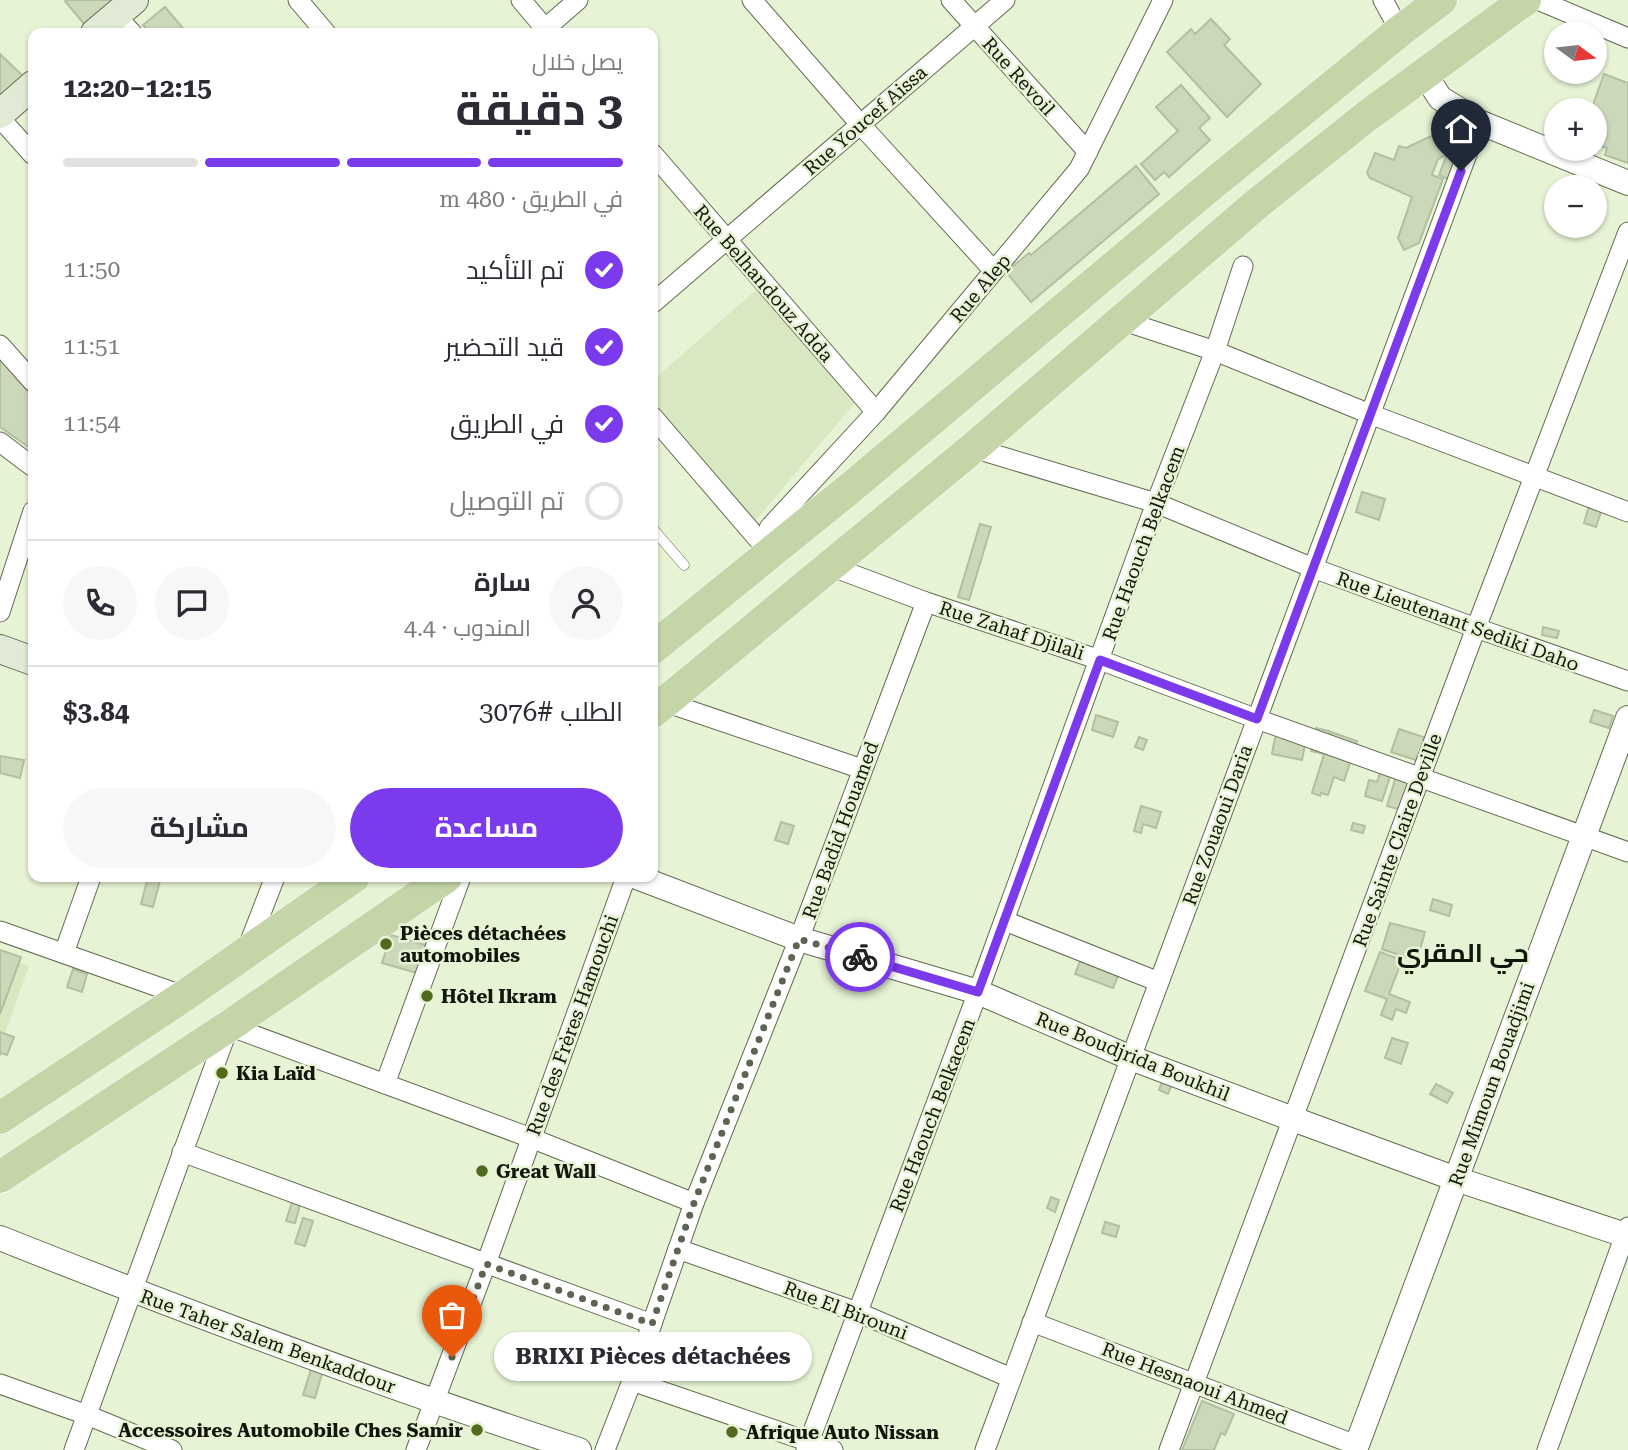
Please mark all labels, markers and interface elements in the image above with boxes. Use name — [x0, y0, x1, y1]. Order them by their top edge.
north arrow — [1544, 21, 1606, 84]
map controls — [1544, 21, 1607, 238]
street label: Rue Revoil — [978, 32, 1060, 120]
text: يصل خلال — [532, 49, 623, 76]
street label: Rue Youcef Aissa — [799, 60, 932, 180]
text: 12:15–12:20 — [63, 73, 212, 103]
text: 3 دقيقة — [456, 82, 623, 136]
button: + — [1544, 98, 1607, 161]
pin — [1431, 99, 1491, 171]
icon: home — [1442, 110, 1480, 148]
button: − — [1544, 175, 1607, 238]
text: في الطريق · 480 m — [439, 186, 623, 213]
street label: Rue Belhandouz Adda — [689, 200, 839, 367]
street label: Rue Alep — [945, 249, 1016, 327]
icon: check — [585, 251, 623, 289]
text: تم التأكيد — [466, 255, 564, 285]
text: 11:50 — [63, 256, 120, 283]
icon: check — [585, 328, 623, 366]
text: قيد التحضير — [445, 332, 564, 362]
text: 11:51 — [63, 333, 120, 360]
icon: check — [585, 405, 623, 443]
text: في الطريق — [450, 409, 564, 439]
text: 11:54 — [63, 410, 120, 437]
street label: Rue Haouch Belkacem — [1097, 443, 1189, 644]
text: تم التوصيل — [449, 486, 564, 516]
button: phone — [63, 566, 137, 640]
button: chat — [155, 566, 229, 640]
button: person — [549, 566, 623, 640]
text: سارة — [474, 567, 531, 597]
street label: Rue Lieutenant Sediki Daho — [1333, 567, 1582, 676]
street label: Rue Zahaf Djilali — [936, 596, 1087, 665]
text: المندوب · 4.4 — [404, 615, 531, 642]
text: $3.84 — [63, 697, 129, 727]
text: الطلب #3076 — [479, 697, 623, 727]
street label: Rue Sainte Claire Deville — [1348, 730, 1447, 950]
street label: Rue Badid Houamed — [798, 738, 883, 922]
street label: Rue Zouaoui Daria — [1178, 741, 1257, 909]
button: مشاركة — [63, 788, 336, 868]
button: مساعدة — [350, 788, 623, 868]
street label: Rue des Frères Hamouchi — [522, 912, 623, 1139]
place label: Pièces détachées automobiles — [400, 922, 566, 967]
courier — [825, 922, 895, 992]
marker: Pièces détachées automobiles — [378, 936, 394, 952]
icon: bike — [841, 938, 879, 976]
district label: حي المقري — [1397, 938, 1529, 974]
street label: Rue Mimoun Bouadjimi — [1444, 979, 1539, 1189]
place label: Hôtel Ikram — [441, 985, 558, 1008]
marker: Hôtel Ikram — [419, 988, 435, 1004]
street label: Rue Boudjrida Boukhil — [1032, 1007, 1233, 1106]
street label: Rue Haouch Belkacem — [885, 1015, 980, 1215]
place label: Kia Laïd — [236, 1062, 316, 1085]
marker: Kia Laïd — [214, 1065, 230, 1081]
place label: Great Wall — [496, 1160, 596, 1183]
marker: Great Wall — [474, 1163, 490, 1179]
street label: Rue El Birouni — [781, 1276, 911, 1345]
street label: Rue Taher Salem Benkaddour — [137, 1284, 399, 1399]
pin — [422, 1285, 482, 1357]
icon: bag — [433, 1296, 471, 1334]
callout: BRIXI Pièces détachées — [494, 1332, 812, 1382]
street label: Rue Hesnaoui Ahmed — [1098, 1337, 1291, 1430]
text: BRIXI Pièces détachées — [515, 1343, 791, 1370]
place label: Accessoires Automobile Ches Samir — [118, 1419, 463, 1442]
place label: Afrique Auto Nissan — [746, 1421, 939, 1444]
marker: Accessoires Automobile Ches Samir — [469, 1422, 485, 1438]
marker: Afrique Auto Nissan — [724, 1424, 740, 1440]

